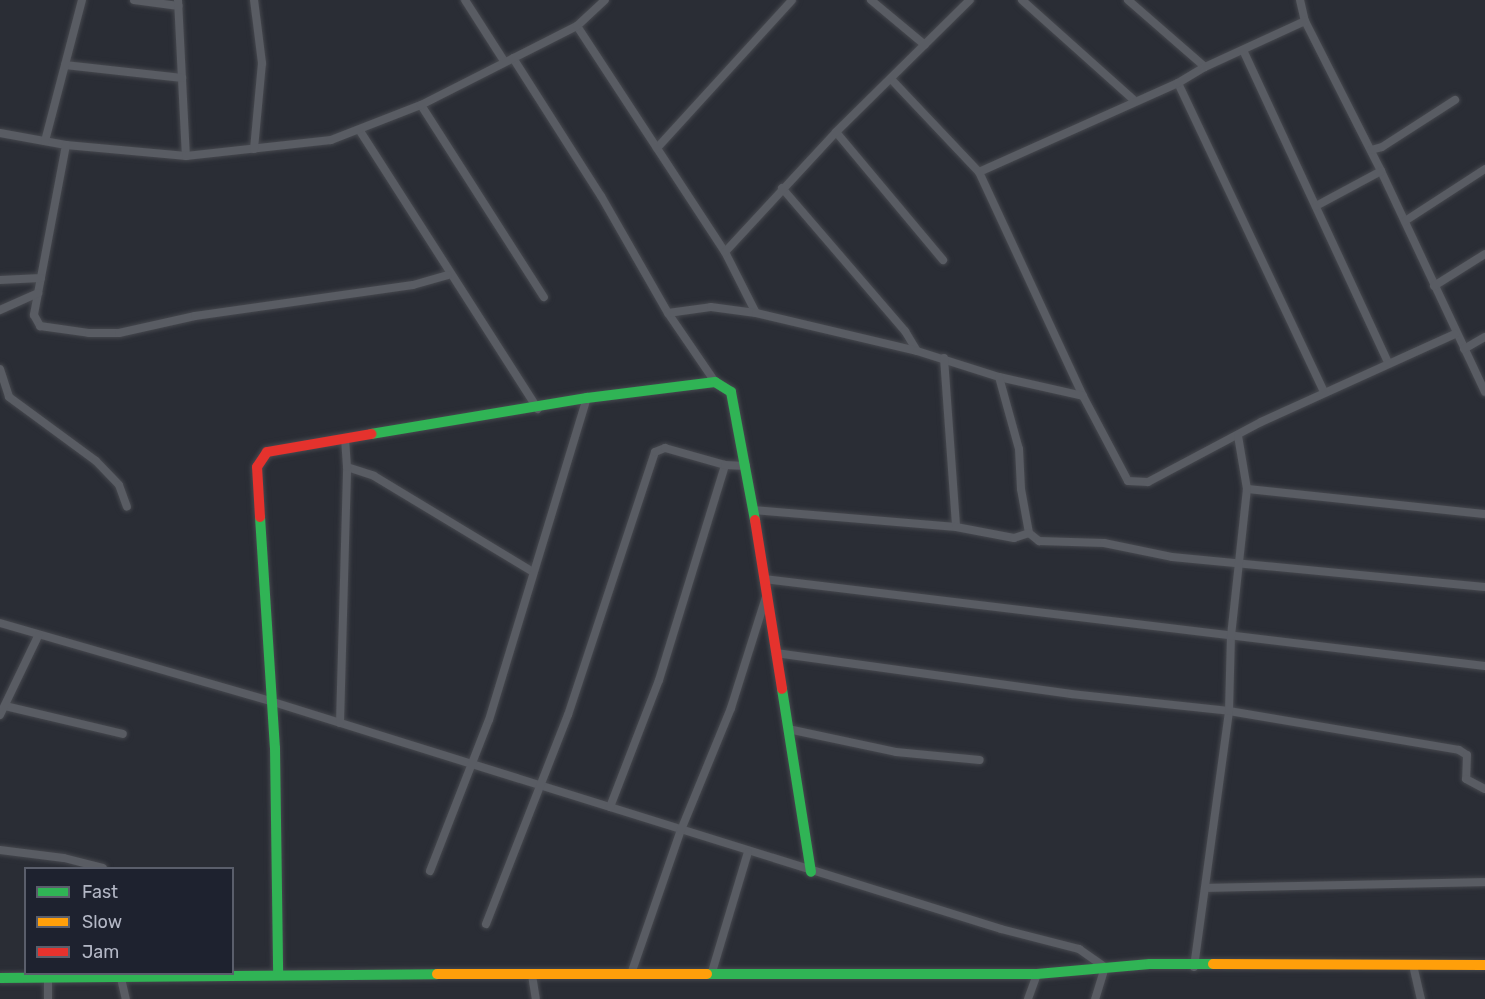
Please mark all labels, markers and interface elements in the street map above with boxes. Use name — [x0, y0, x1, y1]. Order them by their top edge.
legend — [24, 867, 234, 975]
text: Fast — [82, 881, 118, 903]
text: Slow — [82, 911, 122, 933]
text: Jam — [82, 941, 119, 963]

